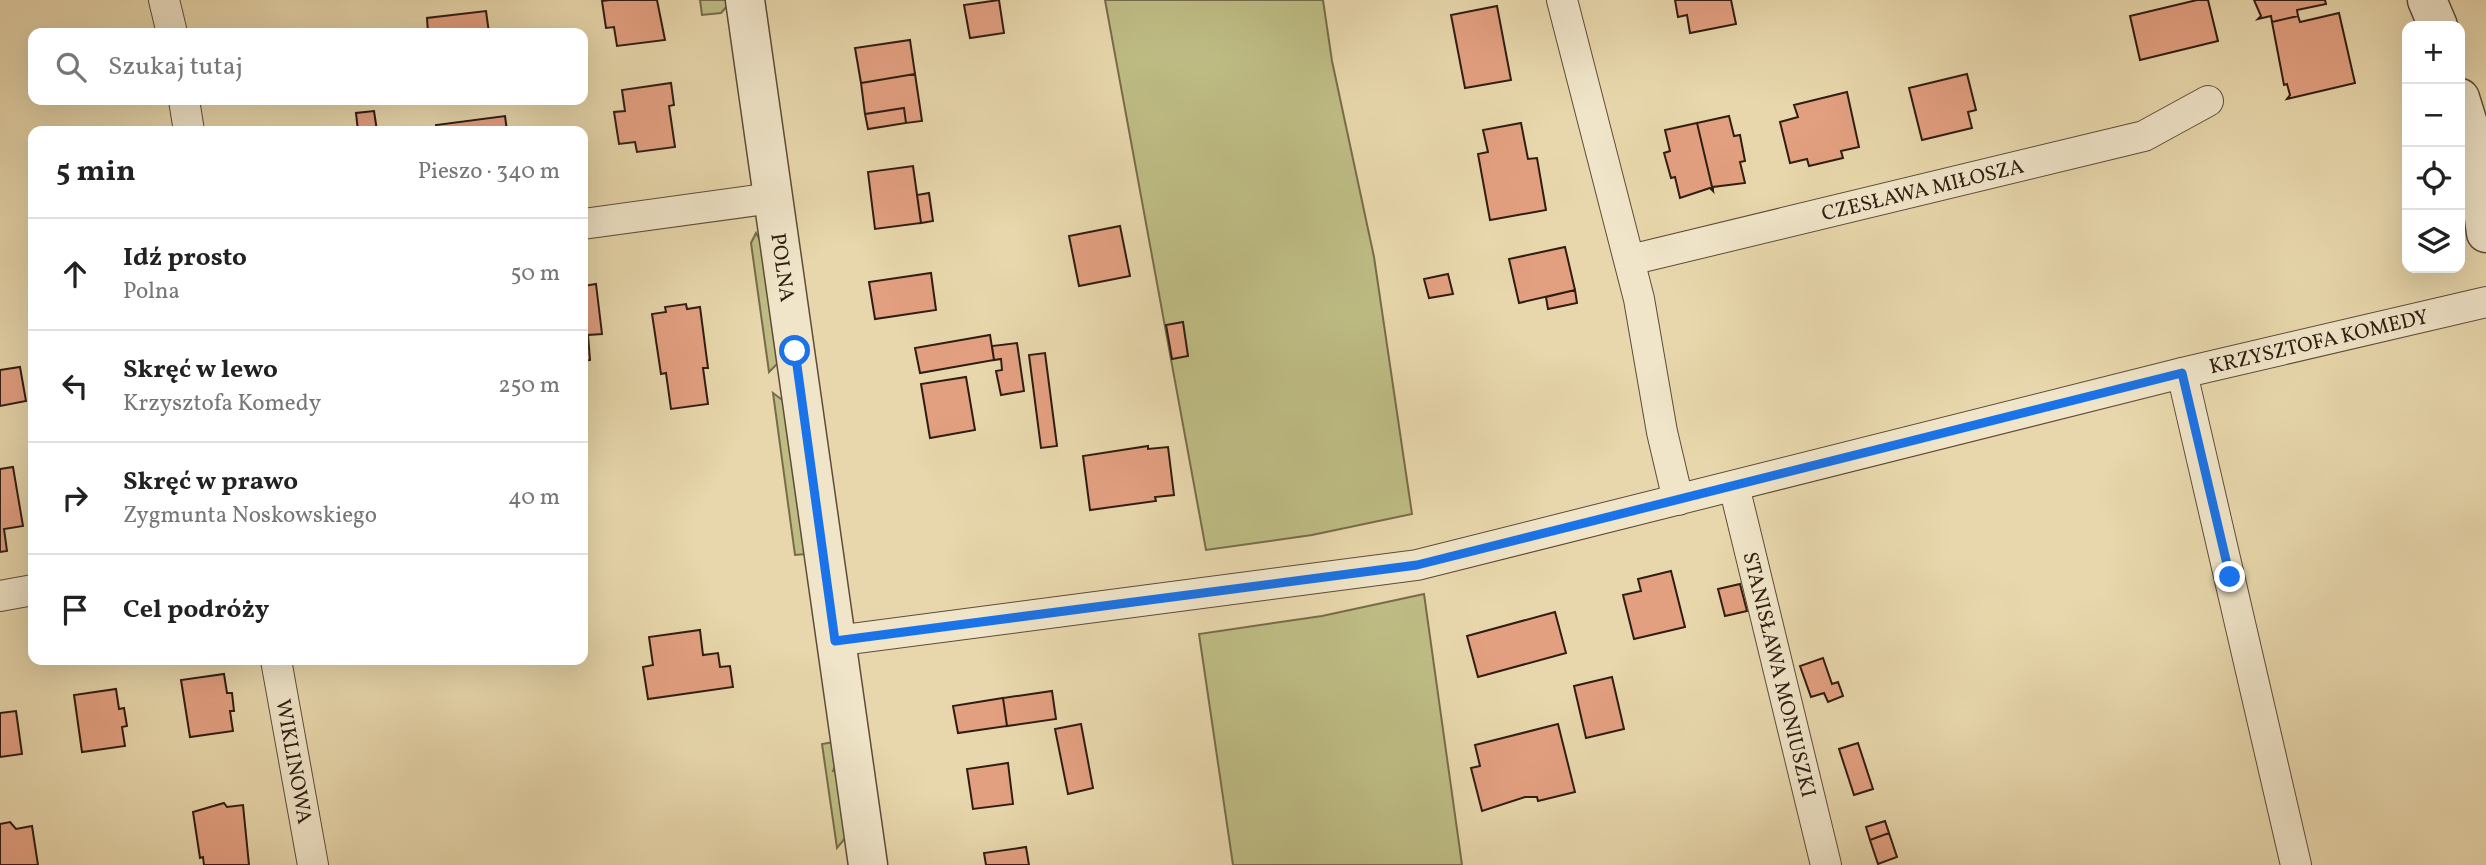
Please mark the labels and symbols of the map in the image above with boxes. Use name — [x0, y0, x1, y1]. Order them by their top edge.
street label: CZESŁAWA MIŁOSZA — [1819, 152, 2027, 229]
street label: POLNA — [762, 231, 801, 304]
street label: KRZYSZTOFA KOMEDY — [2206, 303, 2432, 382]
route start — [779, 335, 810, 366]
street label: STANISŁAWA MONIUSZKI — [1735, 549, 1822, 801]
route end — [2214, 561, 2245, 592]
street label: WIKLINOWA — [267, 697, 318, 827]

